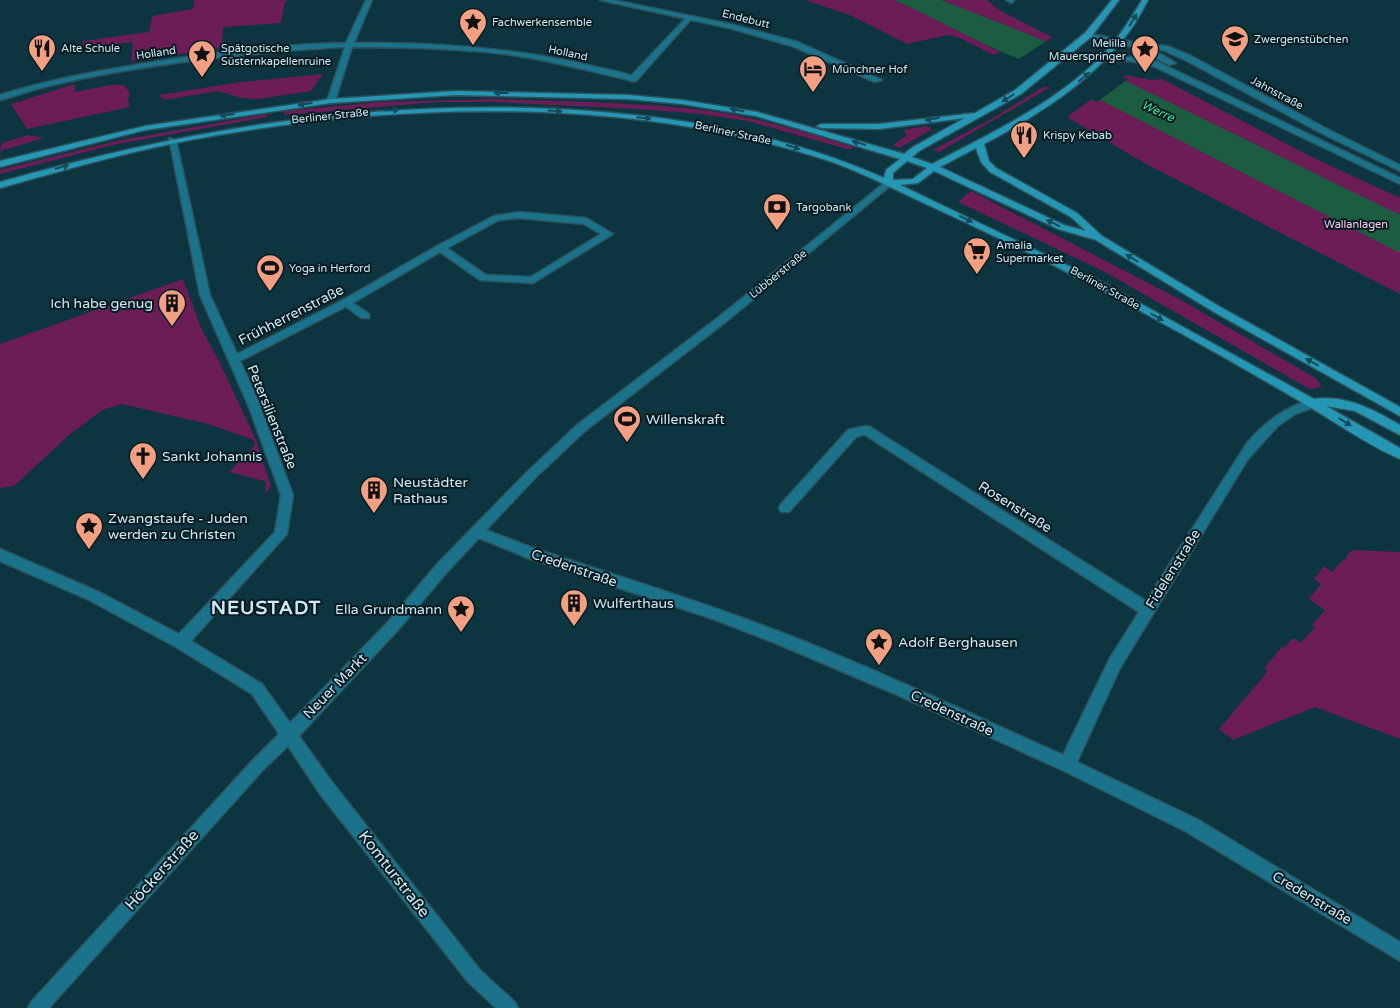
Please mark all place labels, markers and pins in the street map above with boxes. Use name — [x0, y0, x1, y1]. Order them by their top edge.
place icon: Fachwerkensemble — [458, 7, 488, 46]
place label: Fachwerkensemble — [492, 16, 592, 29]
school or university icon: Zwergenstübchen — [1220, 24, 1250, 63]
restaurant icon: Alte Schule — [27, 33, 57, 72]
place label: Zwergenstübchen — [1254, 33, 1348, 46]
place icon: Melilla Mauerspringer — [1130, 34, 1160, 73]
place label: Melilla Mauerspringer — [1049, 37, 1127, 63]
place icon: Spätgotische Süsternkapellenruine — [187, 39, 217, 78]
place label: Alte Schule — [61, 42, 120, 55]
place label: Spätgotische Süsternkapellenruine — [221, 42, 331, 68]
hotel icon: Münchner Hof — [798, 54, 828, 93]
place label: Münchner Hof — [832, 63, 908, 76]
restaurant icon: Krispy Kebab — [1009, 120, 1039, 159]
place label: Krispy Kebab — [1043, 129, 1112, 142]
bank icon: Targobank — [762, 192, 792, 231]
place label: Targobank — [796, 201, 852, 214]
supermarket icon: Amalia Supermarket — [962, 236, 992, 275]
place label: Amalia Supermarket — [996, 239, 1064, 265]
sports icon: Yoga in Herford — [255, 253, 285, 292]
place label: Yoga in Herford — [289, 262, 370, 275]
building icon: Ich habe genug — [157, 288, 187, 327]
place label: Ich habe genug — [50, 295, 153, 312]
sports icon: Willenskraft — [612, 404, 642, 443]
place label: Willenskraft — [646, 411, 726, 428]
church icon: Sankt Johannis — [128, 441, 158, 480]
place label: Sankt Johannis — [162, 448, 263, 465]
place label: Neustädter Rathaus — [393, 474, 468, 507]
building icon: Neustädter Rathaus — [359, 475, 389, 514]
place label: Zwangstaufe - Juden werden zu Christen — [108, 510, 248, 543]
place icon: Zwangstaufe - Juden werden zu Christen — [74, 511, 104, 550]
building icon: Wulferthaus — [559, 588, 589, 627]
place icon: Ella Grundmann — [446, 594, 476, 633]
place label: Wulferthaus — [593, 595, 674, 612]
place label: Ella Grundmann — [335, 601, 442, 618]
place icon: Adolf Berghausen — [864, 627, 894, 666]
place label: Adolf Berghausen — [898, 634, 1018, 651]

